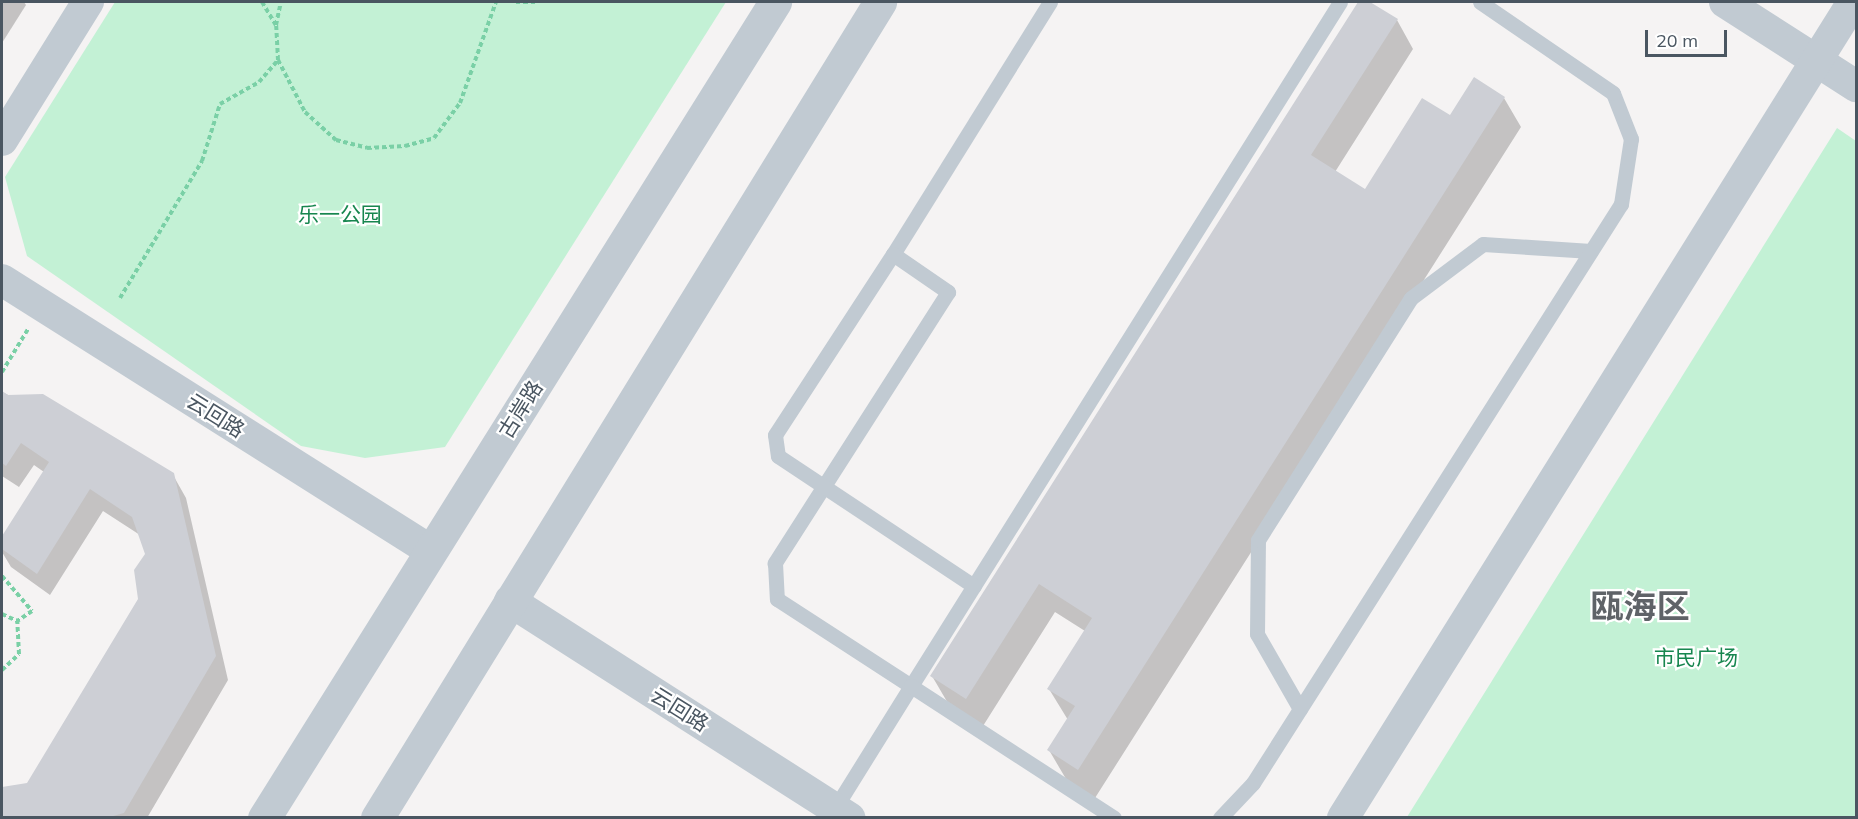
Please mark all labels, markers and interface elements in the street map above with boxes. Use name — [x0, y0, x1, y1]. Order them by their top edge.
scale bar — [1648, 18, 1730, 56]
text: 20 m — [1656, 29, 1698, 52]
park label: 乐一公园 — [298, 201, 382, 227]
street label: 古岸路 — [493, 376, 547, 442]
street label: 云回路 — [183, 388, 249, 442]
district label: 瓯海区 — [1591, 586, 1689, 626]
park label: 市民广场 — [1654, 644, 1738, 670]
street label: 云回路 — [647, 682, 713, 736]

